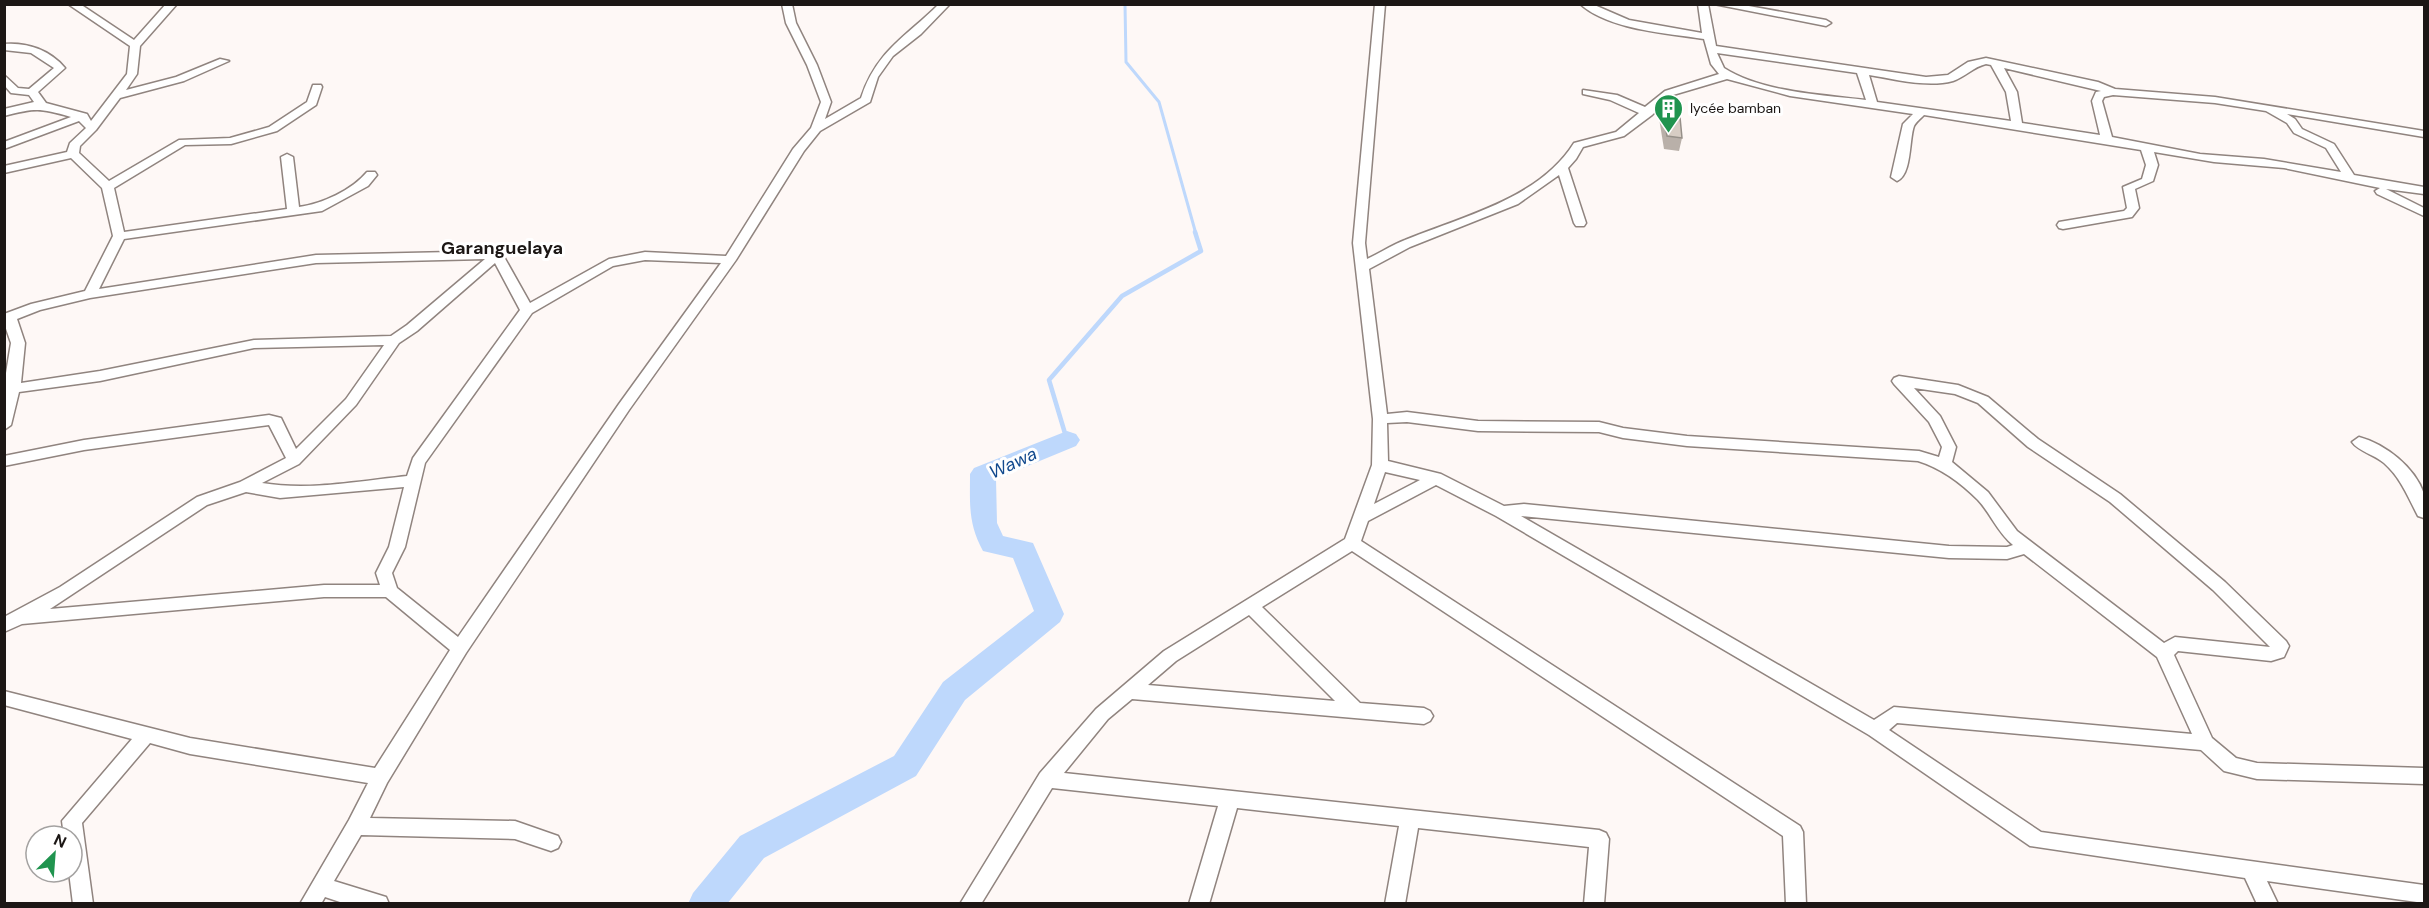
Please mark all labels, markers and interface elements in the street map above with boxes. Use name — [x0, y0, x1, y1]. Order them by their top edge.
building icon: lycée bamban — [1653, 92, 1685, 134]
place label: lycée bamban — [1690, 99, 1781, 117]
district label: Garanguelaya — [441, 236, 563, 260]
water label: Wawa — [985, 441, 1041, 485]
north arrow — [24, 824, 84, 884]
text: N — [50, 829, 70, 853]

